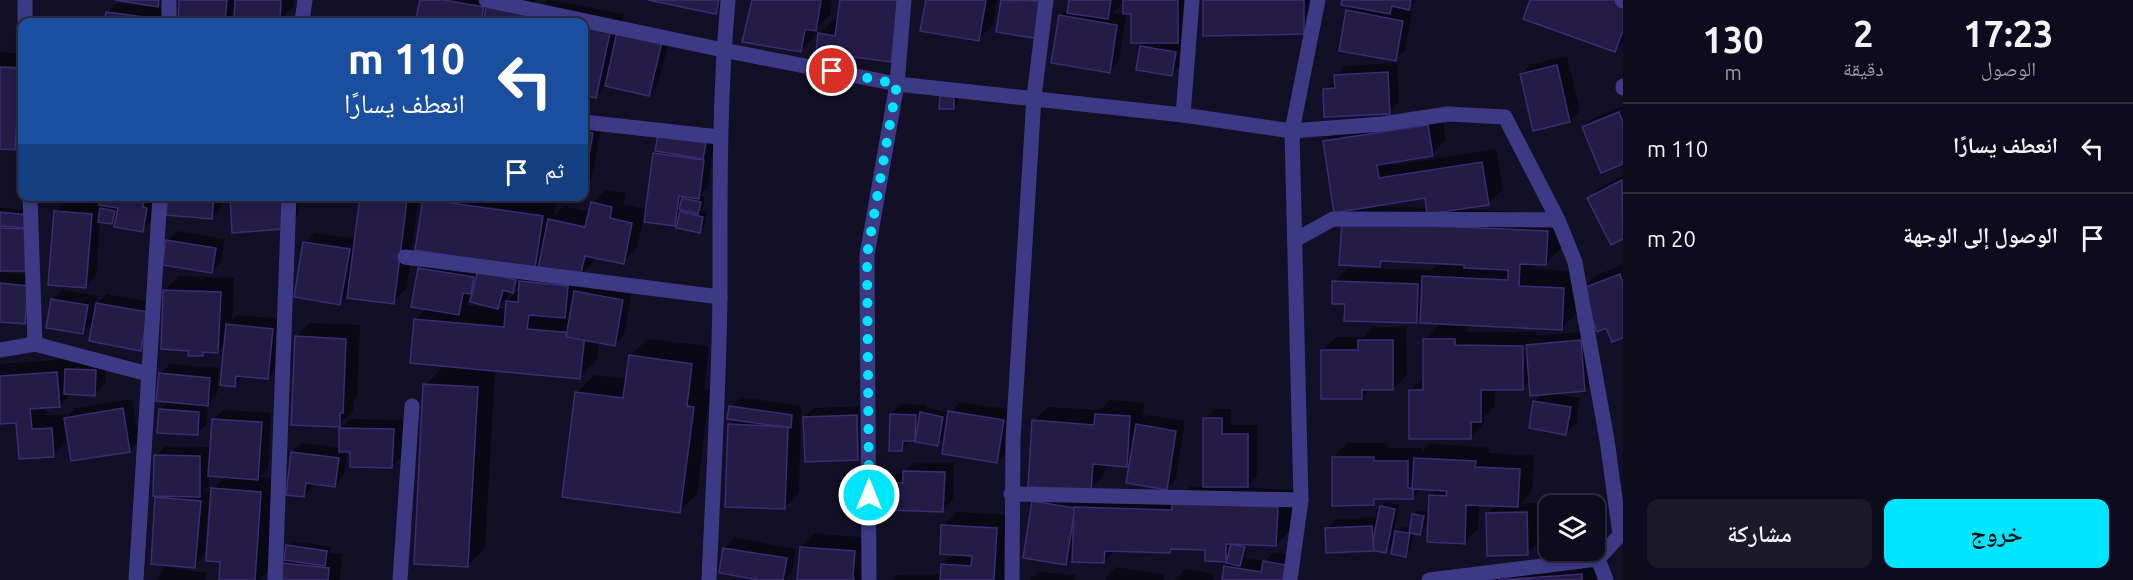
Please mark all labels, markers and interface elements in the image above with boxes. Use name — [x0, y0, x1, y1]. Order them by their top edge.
text: 2 — [1853, 13, 1874, 54]
text: 17:23 — [1963, 13, 2053, 54]
text: 130 — [1703, 19, 1764, 60]
text: 110 m — [348, 35, 465, 82]
icon: left — [486, 42, 564, 120]
pin — [806, 45, 857, 96]
icon: arrive — [815, 54, 848, 87]
text: دقيقة — [1843, 57, 1884, 80]
text: الوصول — [1981, 57, 2036, 80]
text: m — [1724, 61, 1742, 84]
text: انعطف يسارًا — [344, 88, 465, 118]
text: انعطف يسارًا — [1953, 132, 2058, 157]
icon: left — [2076, 132, 2109, 165]
text: 110 m — [1647, 136, 1708, 161]
icon: arrive — [500, 156, 533, 189]
text: ثم — [545, 157, 564, 182]
text: الوصول إلى الوجهة — [1903, 222, 2058, 247]
icon: arrive — [2076, 222, 2109, 255]
text: 20 m — [1647, 226, 1696, 251]
position arrow — [837, 463, 901, 527]
map controls — [1539, 495, 1605, 561]
button: layers — [1539, 495, 1605, 561]
button: مشاركة — [1647, 499, 1872, 568]
button: خروج — [1884, 499, 2109, 568]

